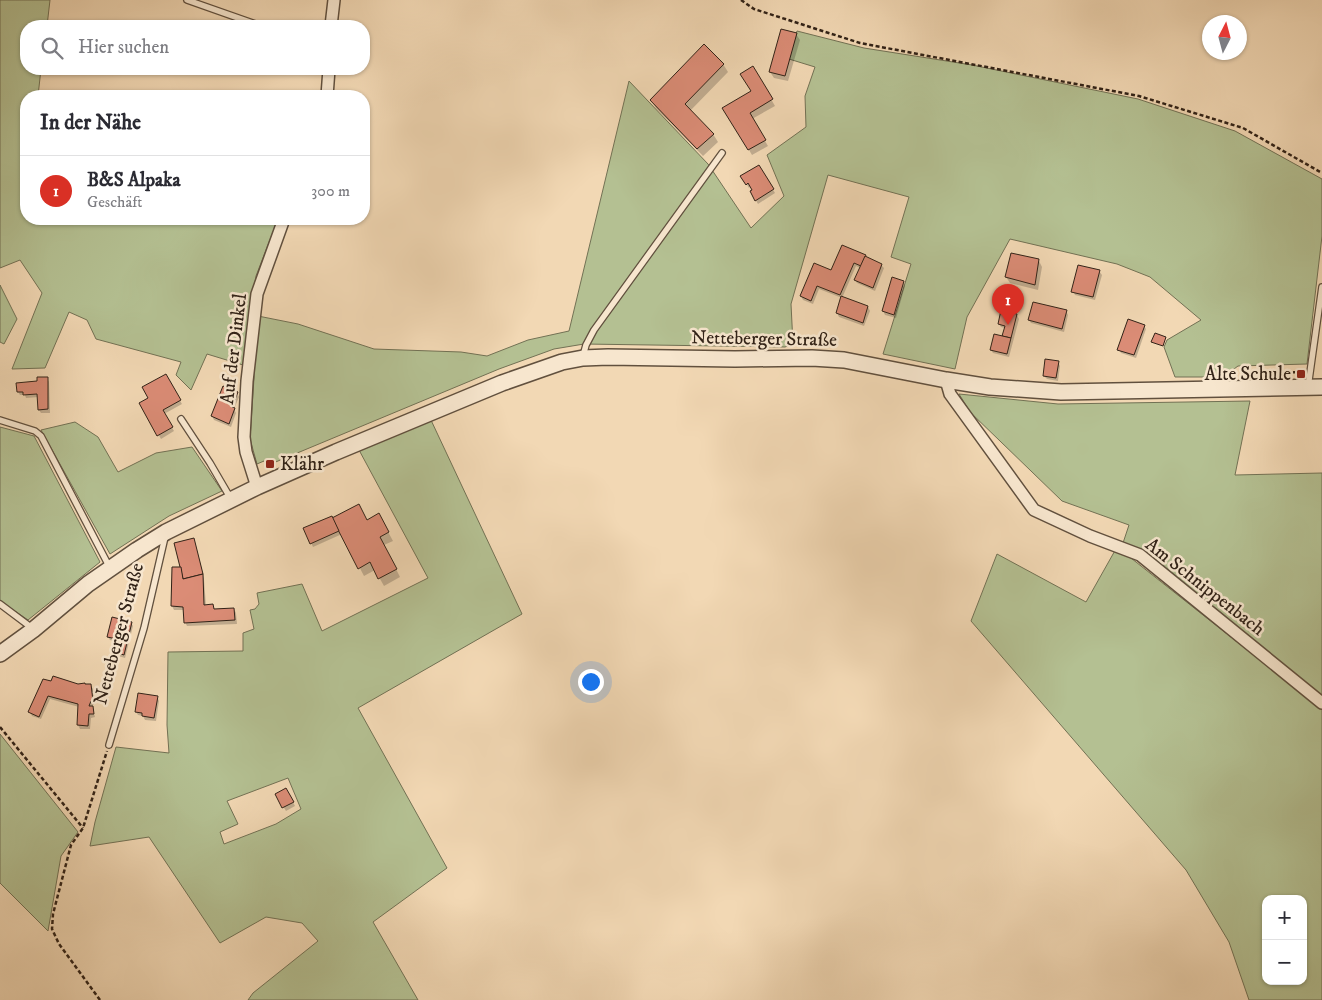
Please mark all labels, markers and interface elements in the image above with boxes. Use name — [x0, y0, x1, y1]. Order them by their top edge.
north arrow — [1202, 15, 1247, 60]
search box — [20, 20, 370, 75]
icon: search — [38, 34, 66, 62]
text: Hier suchen — [78, 36, 169, 59]
text: In der Nähe — [40, 110, 141, 136]
text: B&S Alpaka — [87, 169, 181, 192]
text: 1 — [53, 181, 59, 201]
text: 300 m — [311, 181, 350, 201]
text: Geschäft — [87, 192, 142, 212]
pin: 1 — [992, 284, 1024, 325]
street label: Auf der Dinkel — [216, 292, 252, 406]
street label: Netteberger Straße — [691, 326, 837, 352]
place label: Alte Schule — [1205, 363, 1291, 386]
marker: Alte Schule — [1295, 368, 1307, 380]
place label: Klähr — [280, 453, 324, 476]
marker: Klähr — [264, 458, 276, 470]
street label: Am Schnippenbach — [1141, 533, 1269, 641]
street label: Netteberger Straße — [89, 560, 149, 707]
your location — [578, 669, 604, 695]
map controls — [1262, 895, 1307, 985]
button: + — [1262, 895, 1307, 940]
button: − — [1262, 940, 1307, 985]

